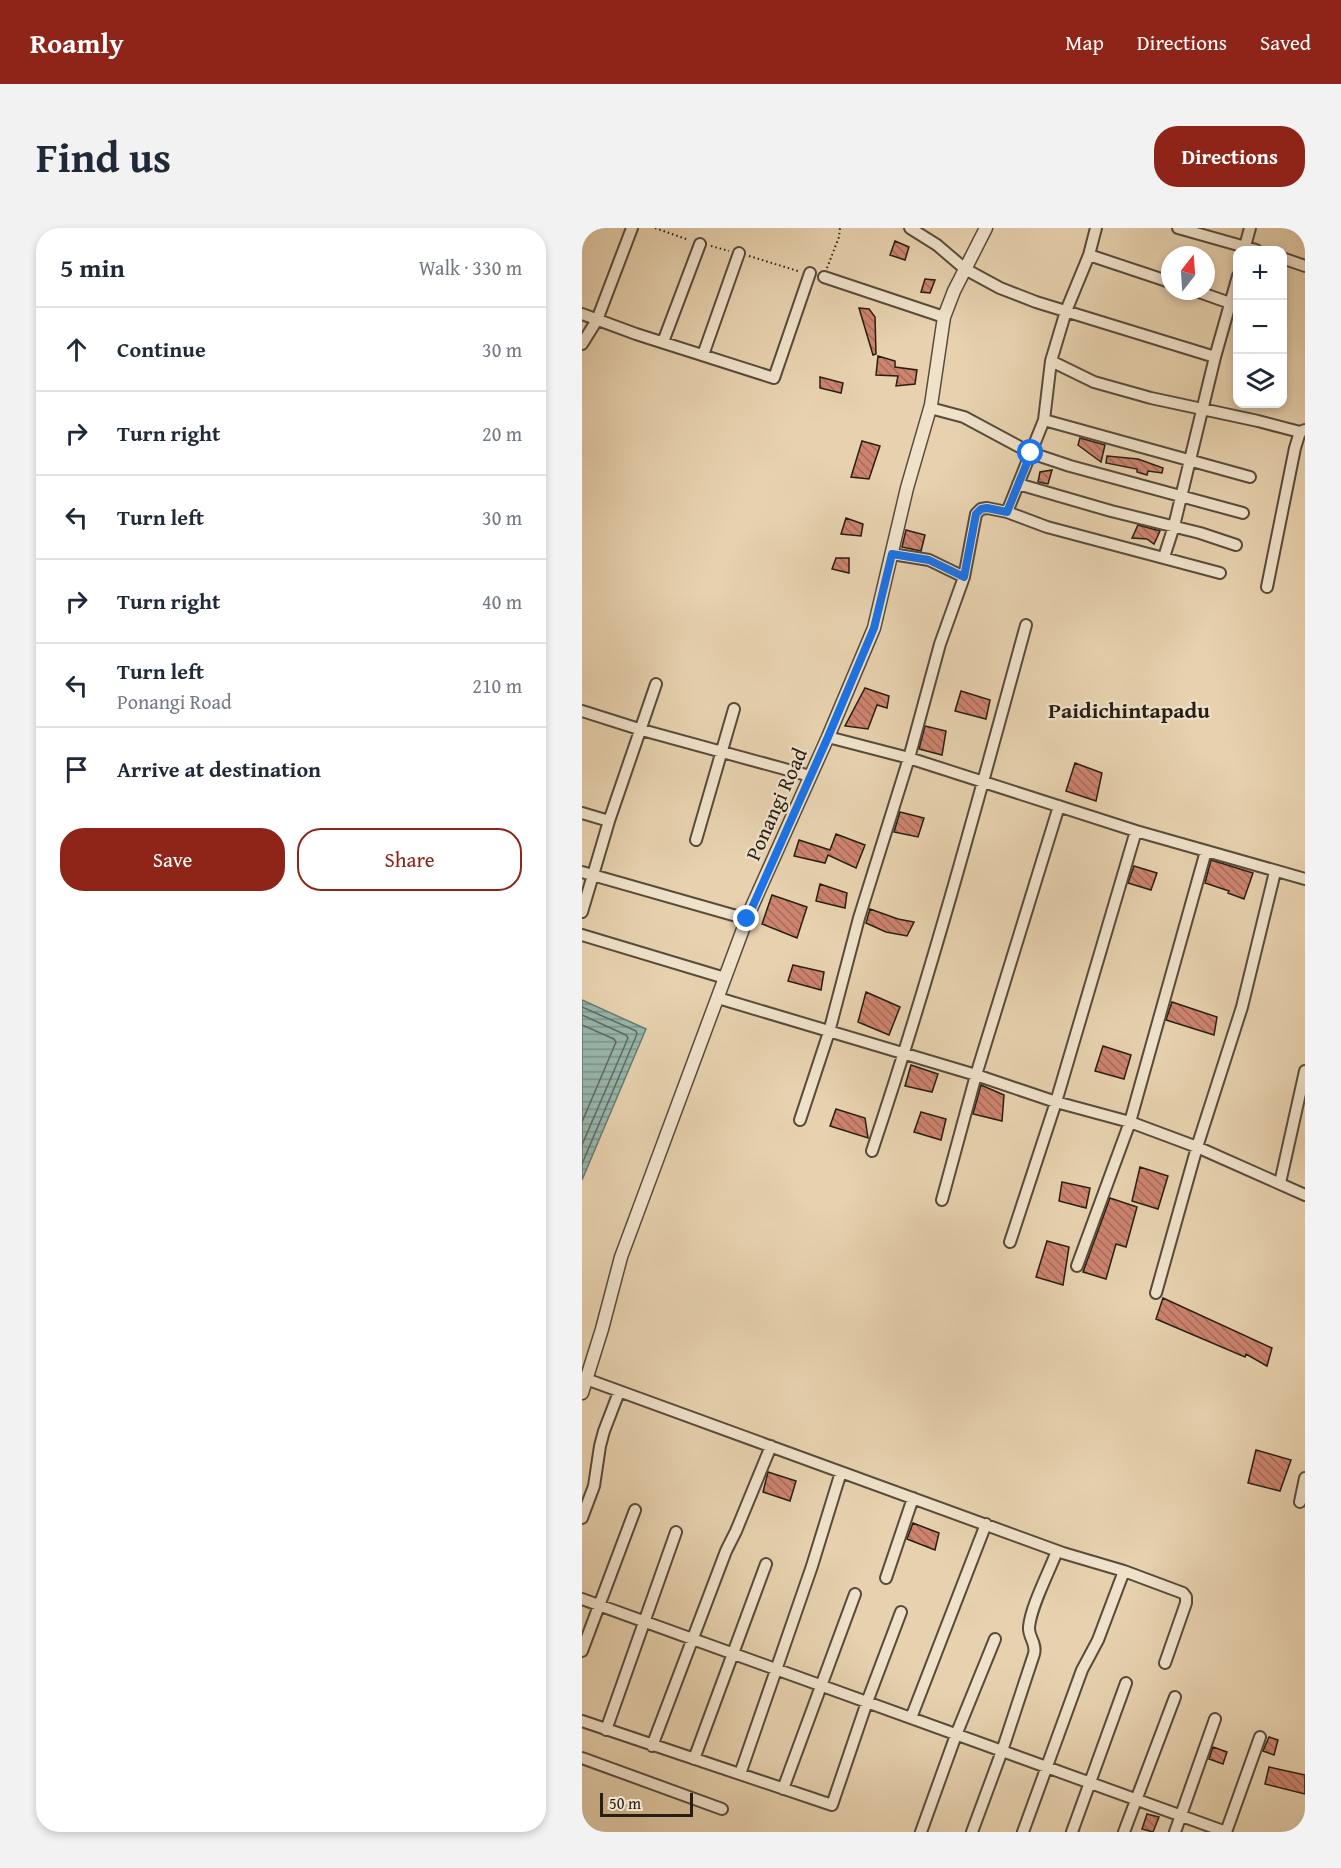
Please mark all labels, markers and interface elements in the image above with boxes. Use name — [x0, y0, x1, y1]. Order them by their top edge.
text: Roamly — [30, 22, 124, 63]
text: Map — [1065, 27, 1104, 58]
text: Directions — [1137, 27, 1227, 58]
text: Saved — [1260, 27, 1311, 58]
text: Find us — [36, 126, 171, 187]
button: Directions — [1154, 126, 1305, 187]
north arrow — [1161, 246, 1215, 300]
map controls — [1233, 246, 1287, 408]
button: + — [1233, 246, 1287, 300]
text: 5 min — [60, 248, 125, 287]
text: Walk · 330 m — [419, 253, 522, 282]
button: − — [1233, 300, 1287, 354]
icon: ahead — [60, 333, 93, 366]
text: Continue — [117, 333, 206, 365]
text: 30 m — [482, 335, 522, 364]
button: layers — [1233, 354, 1287, 408]
icon: right — [60, 417, 93, 450]
text: Turn right — [117, 417, 220, 449]
text: 20 m — [482, 419, 522, 448]
route start — [1017, 439, 1043, 465]
icon: left — [60, 501, 93, 534]
text: Turn left — [117, 501, 204, 533]
text: 30 m — [482, 503, 522, 532]
icon: right — [60, 585, 93, 618]
text: Turn right — [117, 585, 220, 617]
text: 40 m — [482, 587, 522, 616]
text: Turn left — [117, 655, 204, 687]
icon: left — [60, 669, 93, 702]
text: 210 m — [472, 671, 522, 700]
text: Ponangi Road — [117, 687, 232, 716]
district label: Paidichintapadu — [1048, 694, 1210, 726]
street label: Ponangi Road — [737, 742, 815, 865]
icon: arrive — [60, 753, 93, 786]
text: Arrive at destination — [117, 753, 321, 785]
button: Save — [60, 828, 285, 891]
button: Share — [297, 828, 522, 891]
route end — [733, 905, 759, 931]
scale bar — [600, 1790, 693, 1818]
text: 50 m — [609, 1791, 641, 1815]

